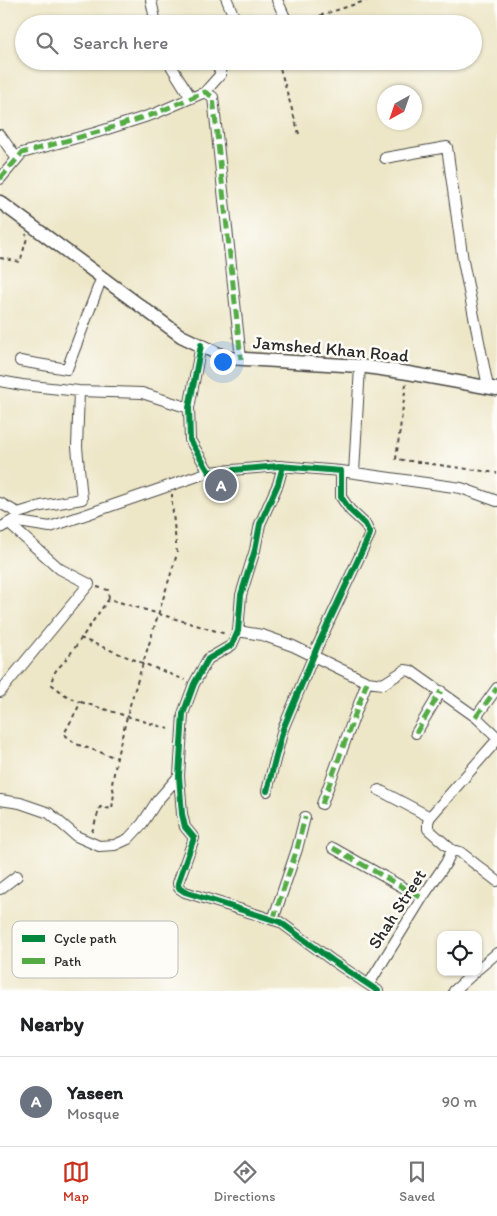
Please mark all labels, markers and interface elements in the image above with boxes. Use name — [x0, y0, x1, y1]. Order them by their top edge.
search box — [15, 15, 482, 70]
icon: search — [33, 29, 61, 57]
text: Search here — [73, 31, 168, 54]
north arrow — [377, 85, 422, 130]
street label: Jamshed Khan Road — [252, 331, 410, 367]
your location — [210, 349, 236, 375]
pin: A — [205, 466, 237, 504]
street label: Shah Street — [363, 865, 431, 953]
legend — [12, 921, 178, 978]
text: Cycle path — [54, 930, 117, 947]
map controls — [437, 931, 482, 976]
button: locate — [437, 931, 482, 976]
text: Path — [54, 953, 81, 970]
text: Nearby — [20, 1011, 84, 1036]
text: Yaseen — [67, 1081, 123, 1104]
text: A — [31, 1092, 41, 1111]
text: 90 m — [442, 1092, 477, 1111]
text: Mosque — [67, 1104, 120, 1123]
tab: Map — [62, 1158, 90, 1205]
tab: Directions — [214, 1158, 275, 1205]
tab: Saved — [399, 1158, 435, 1205]

